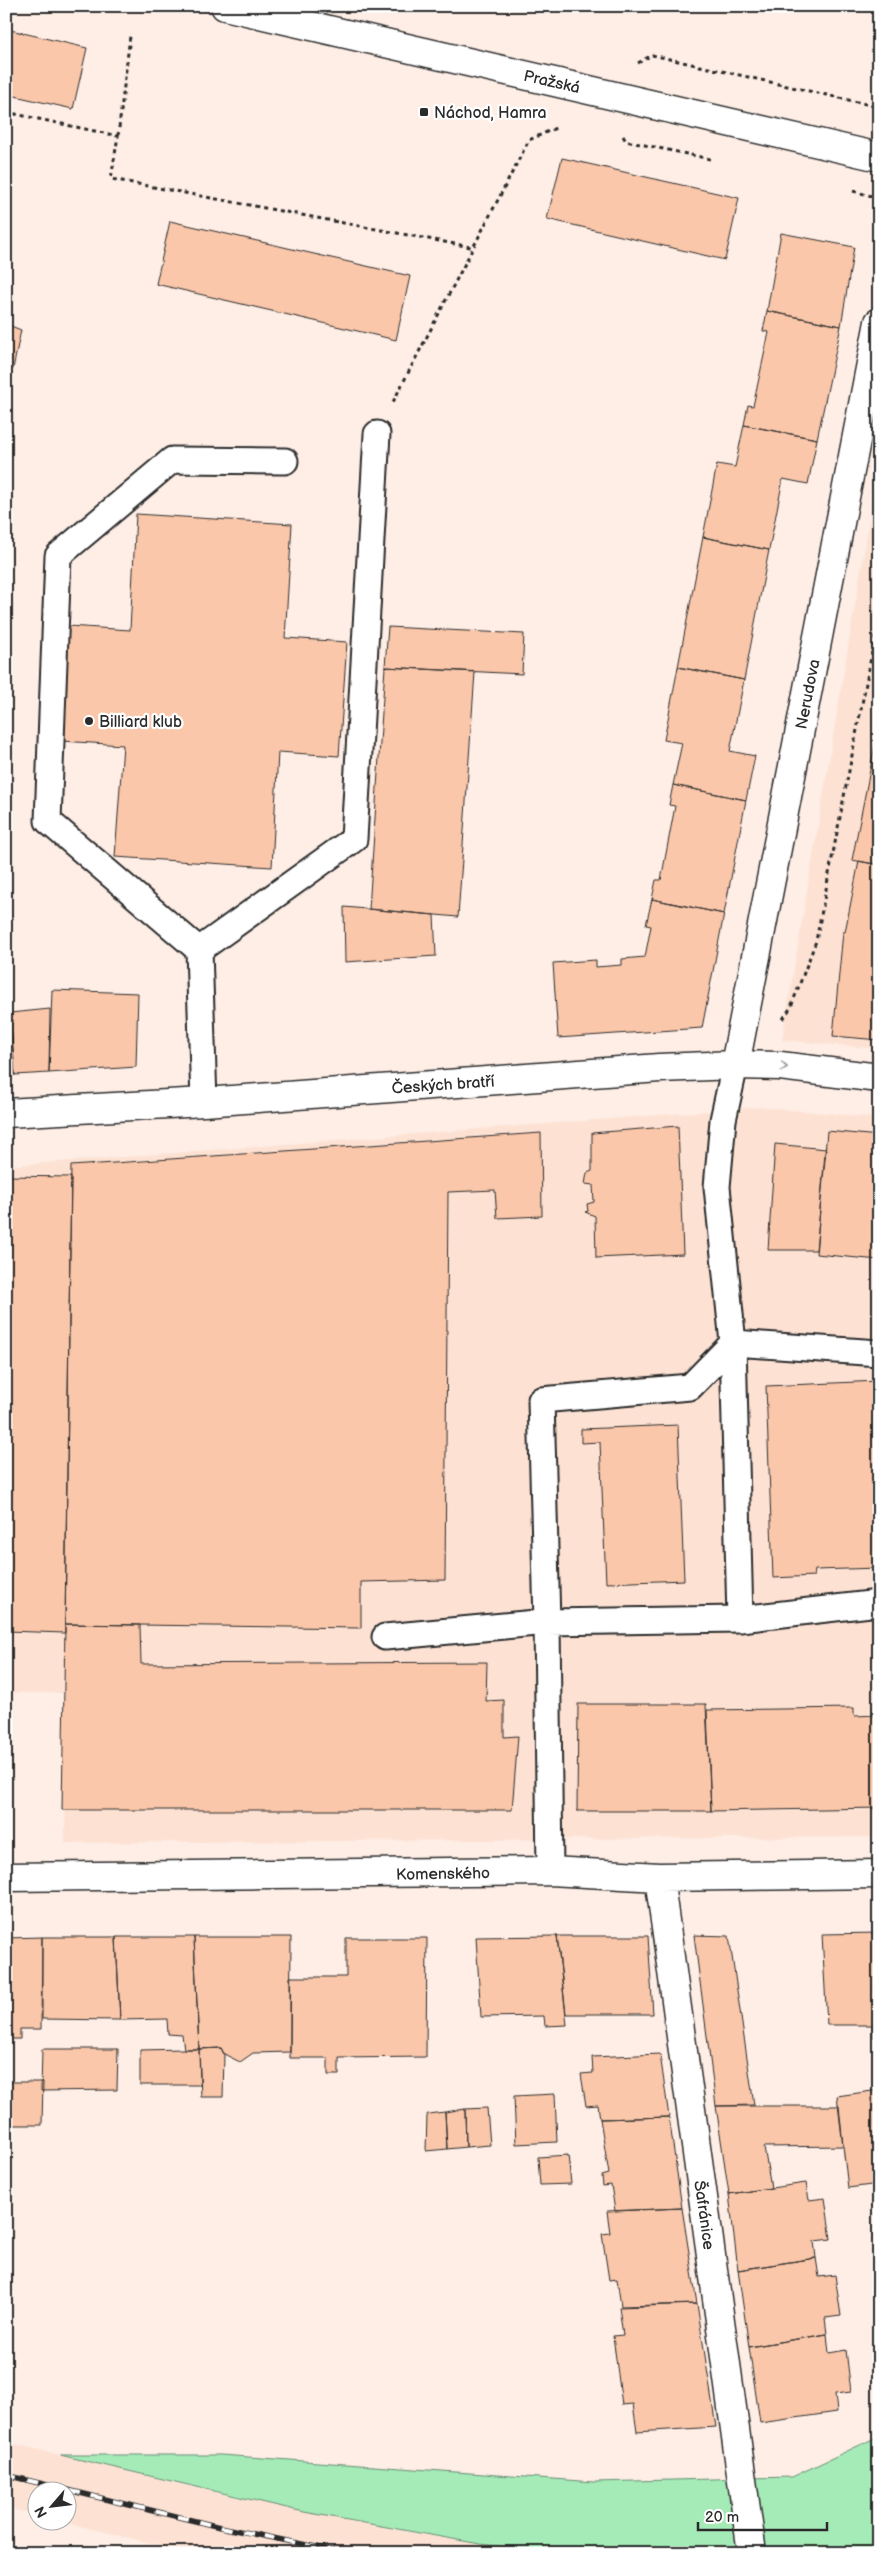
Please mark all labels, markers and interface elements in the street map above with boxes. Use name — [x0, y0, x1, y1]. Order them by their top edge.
street label: Pražská — [522, 67, 582, 98]
place label: Náchod, Hamra — [434, 104, 546, 123]
marker: Náchod, Hamra — [418, 106, 430, 118]
street label: Nerudova — [792, 658, 825, 731]
place label: Billiard klub — [99, 713, 182, 732]
marker: Billiard klub — [83, 715, 95, 727]
one-way arrow — [780, 1061, 788, 1072]
street label: Českých bratří — [391, 1070, 495, 1099]
street label: Komenského — [396, 1864, 490, 1885]
street label: Šafránice — [689, 2179, 720, 2252]
north arrow — [28, 2482, 78, 2532]
scale bar — [698, 2499, 826, 2531]
text: N — [31, 2503, 51, 2521]
text: 20 m — [705, 2508, 739, 2527]

